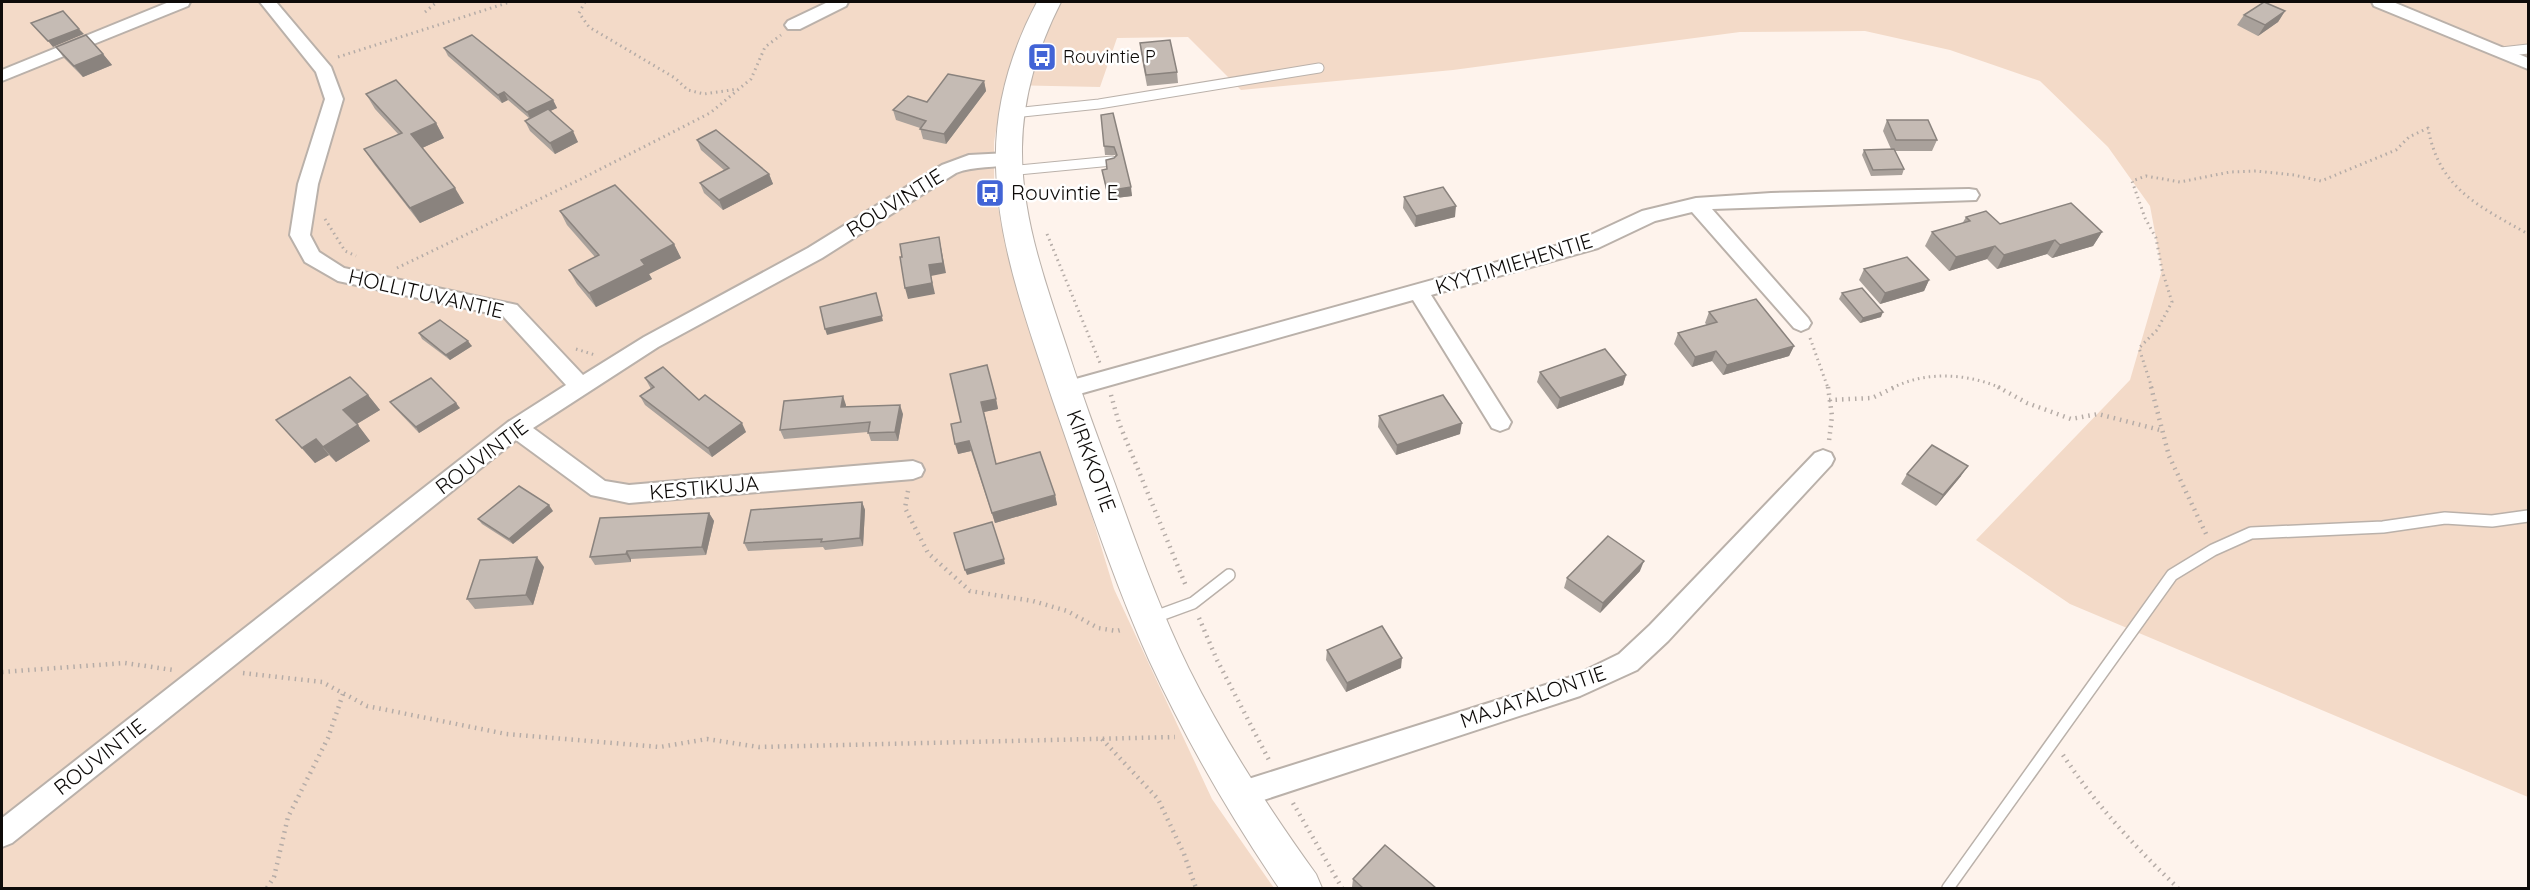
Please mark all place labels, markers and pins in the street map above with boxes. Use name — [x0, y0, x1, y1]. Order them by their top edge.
bus stop icon: Rouvintie P — [1026, 41, 1058, 73]
place label: Rouvintie P — [1063, 45, 1156, 68]
bus stop icon: Rouvintie E — [974, 177, 1006, 209]
place label: Rouvintie E — [1011, 179, 1118, 205]

